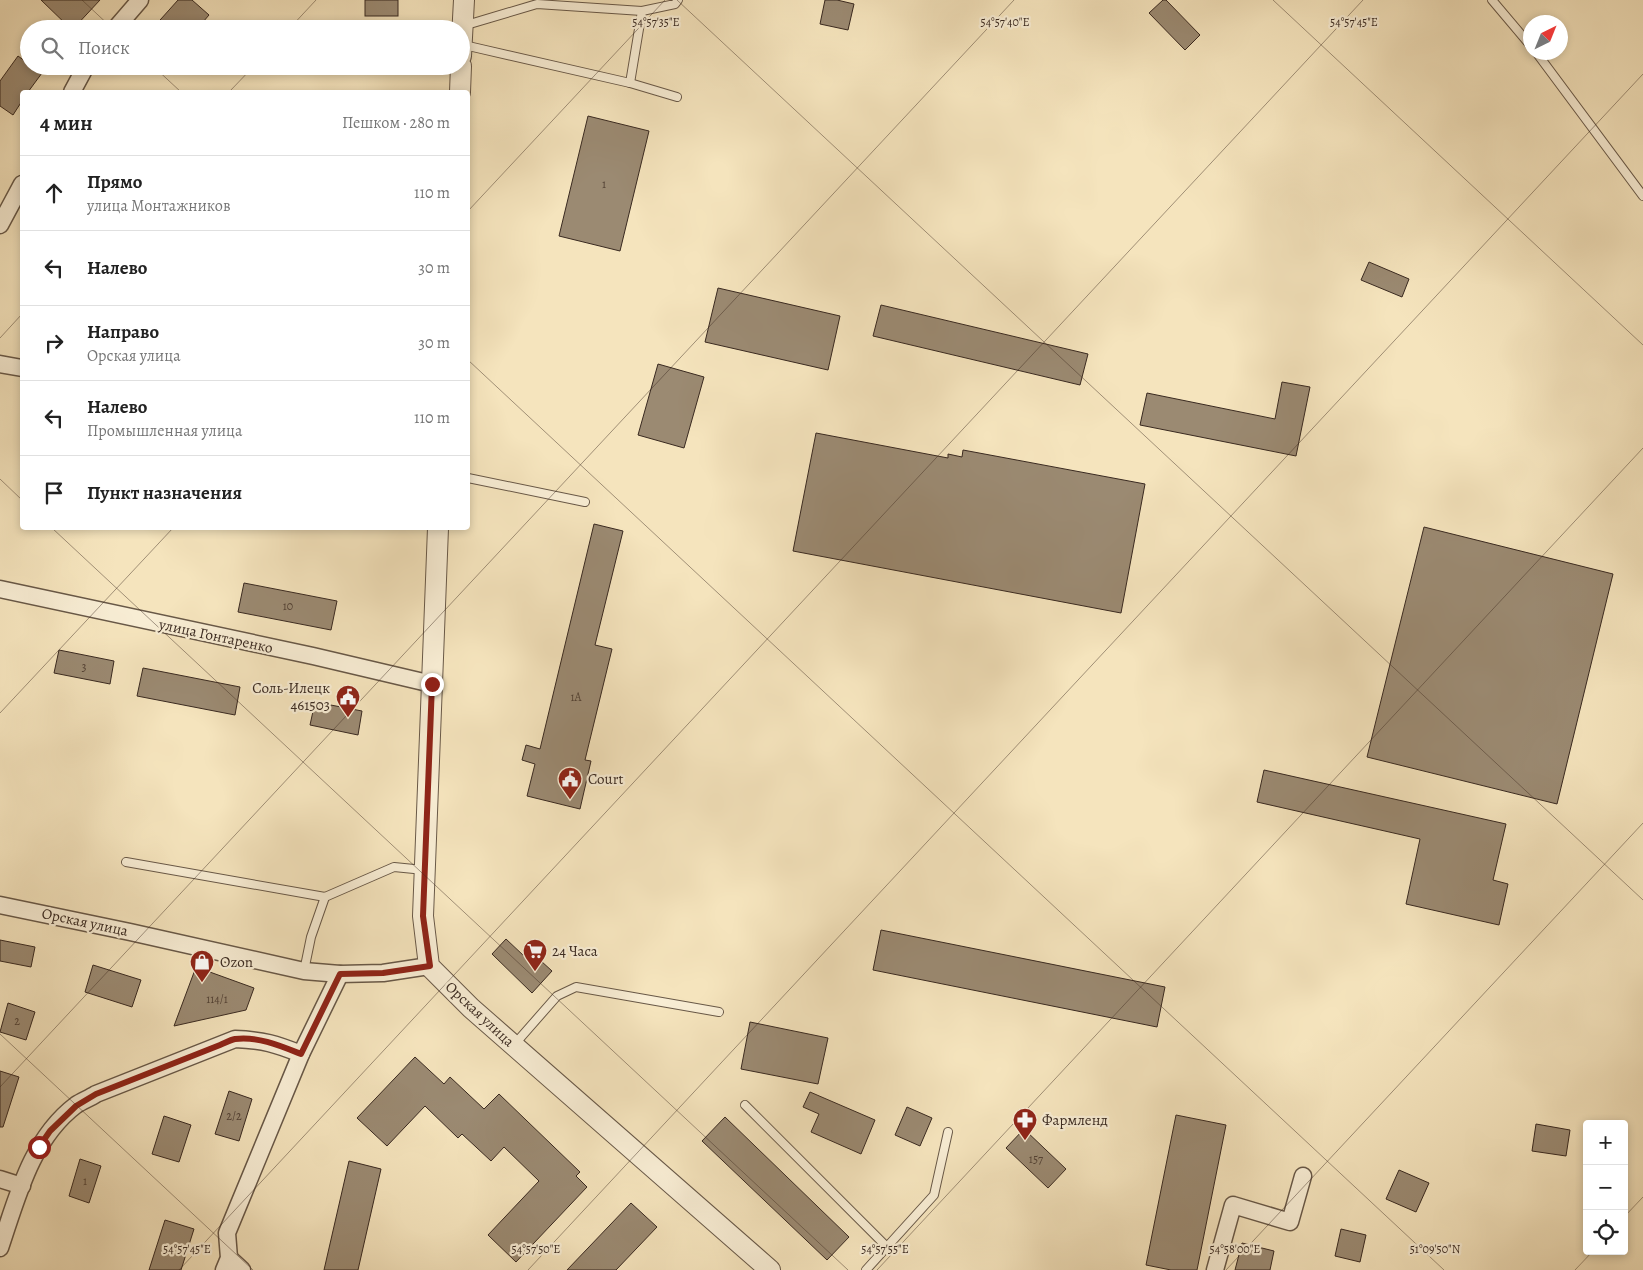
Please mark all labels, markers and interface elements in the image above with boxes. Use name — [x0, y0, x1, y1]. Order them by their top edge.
text: 54°57'35"E — [632, 14, 680, 30]
text: 54°57'40"E — [980, 14, 1030, 30]
text: 54°57'45"E — [1330, 14, 1378, 30]
north arrow — [1523, 15, 1568, 60]
search box — [20, 20, 470, 75]
icon: search — [38, 34, 66, 62]
text: Поиск — [78, 35, 130, 61]
text: 4 мин — [40, 109, 93, 137]
text: Пешком · 280 m — [342, 112, 450, 134]
text: Прямо — [87, 169, 142, 195]
house number: 1 — [602, 176, 606, 192]
icon: ahead — [40, 179, 68, 207]
text: 110 m — [414, 182, 450, 204]
text: улица Монтажников — [87, 195, 231, 217]
icon: left — [40, 254, 68, 282]
text: Налево — [87, 255, 147, 281]
text: 30 m — [418, 257, 450, 279]
text: Направо — [87, 319, 159, 345]
icon: right — [40, 329, 68, 357]
text: 30 m — [418, 332, 450, 354]
text: Орская улица — [87, 345, 181, 367]
text: Налево — [87, 394, 147, 420]
icon: left — [40, 404, 68, 432]
text: 110 m — [414, 407, 450, 429]
text: Промышленная улица — [87, 420, 242, 442]
icon: arrive — [40, 479, 68, 507]
text: Пункт назначения — [87, 480, 242, 506]
house number: 10 — [283, 598, 293, 614]
street label: улица Гонтаренко — [156, 614, 275, 658]
house number: 3 — [82, 659, 87, 675]
route end — [421, 673, 444, 696]
place label: Соль-Илецк 461503 — [252, 678, 330, 715]
public building icon: Соль-Илецк 461503 — [335, 684, 361, 718]
house number: 1А — [570, 689, 583, 705]
public building icon: Court — [557, 766, 583, 800]
place label: Court — [588, 769, 623, 789]
street label: Орская улица — [40, 903, 130, 941]
supermarket icon: 24 Часа — [522, 938, 548, 972]
place label: 24 Часа — [552, 941, 598, 961]
shop icon: Ozon — [189, 949, 215, 983]
place label: Ozon — [220, 952, 253, 972]
street label: Орская улица — [441, 977, 519, 1051]
house number: 114/1 — [206, 991, 228, 1007]
house number: 2 — [14, 1013, 20, 1029]
pharmacy icon: Фармленд — [1012, 1107, 1038, 1141]
house number: 2/2 — [226, 1108, 242, 1124]
place label: Фармленд — [1042, 1110, 1108, 1130]
map controls — [1583, 1120, 1628, 1255]
button: + — [1583, 1120, 1628, 1165]
route start — [28, 1136, 51, 1159]
house number: 157 — [1029, 1151, 1044, 1167]
button: − — [1583, 1165, 1628, 1210]
house number: 1 — [83, 1173, 87, 1189]
button: locate — [1583, 1210, 1628, 1255]
text: 54°57'45"E — [163, 1241, 211, 1257]
text: 54°57'50"E — [512, 1241, 560, 1257]
text: 54°57'55"E — [861, 1241, 909, 1257]
text: 54°58'00"E — [1210, 1241, 1260, 1257]
text: 51°09'50"N — [1410, 1241, 1461, 1257]

